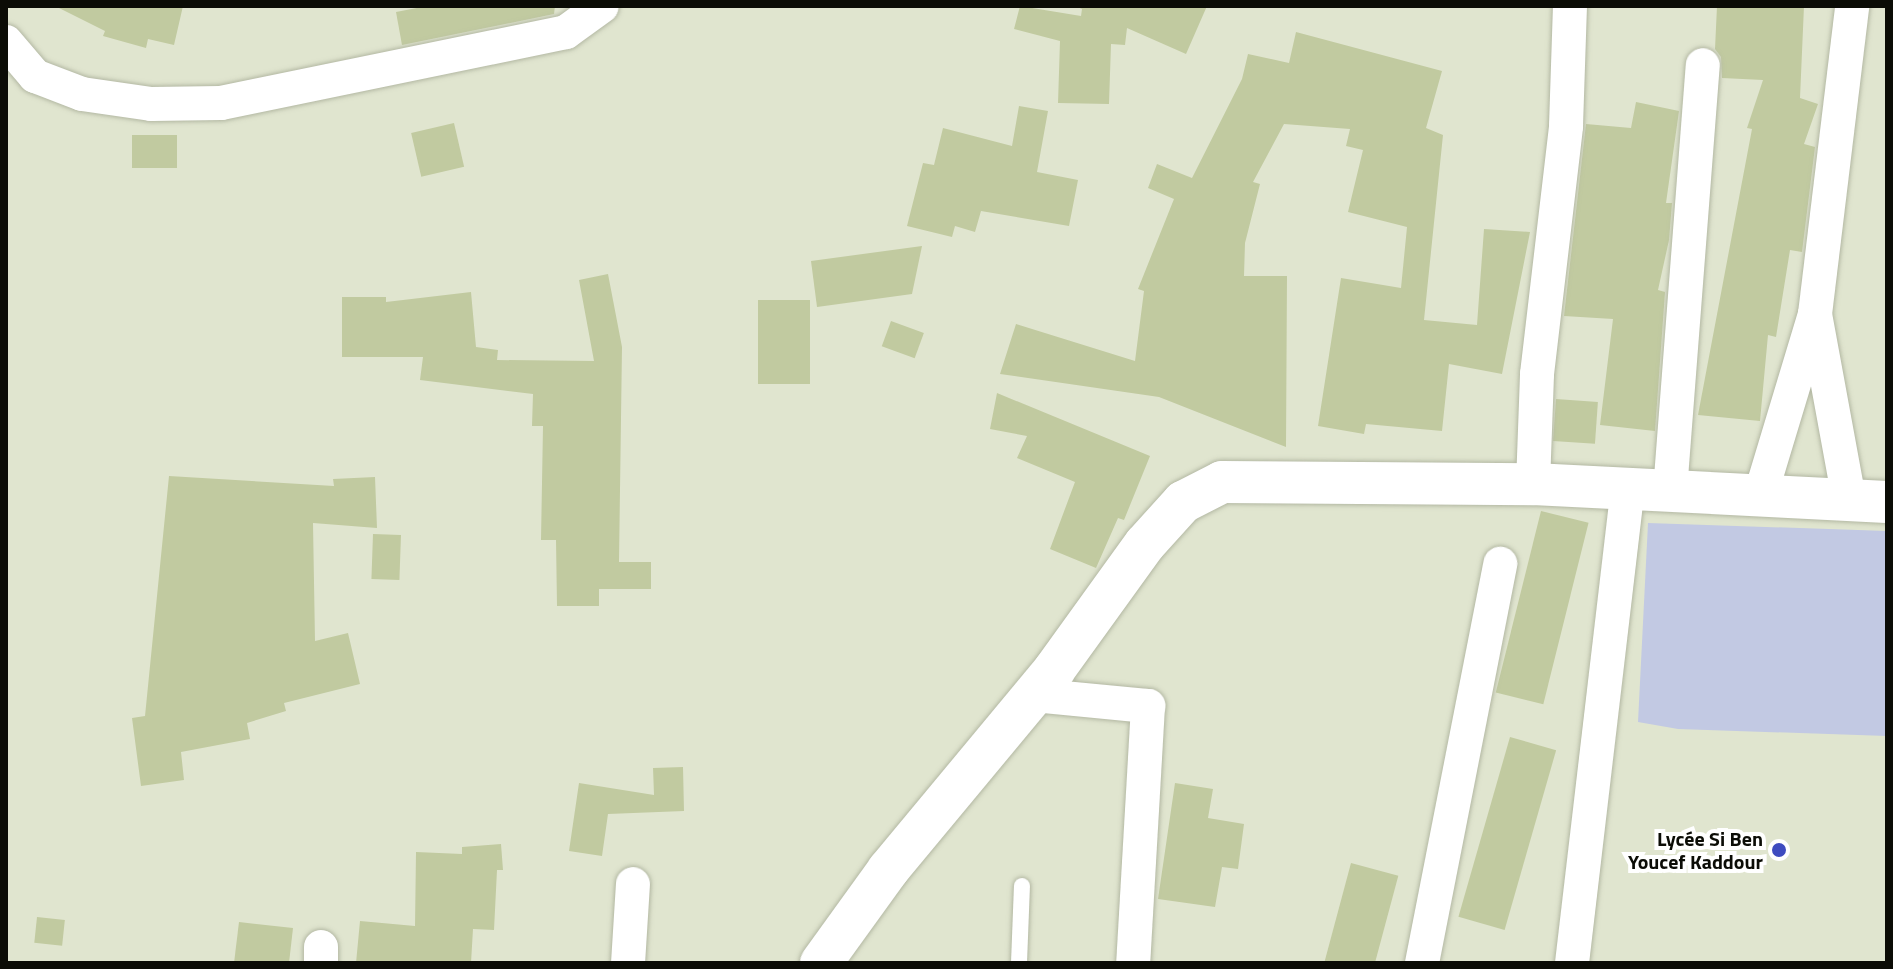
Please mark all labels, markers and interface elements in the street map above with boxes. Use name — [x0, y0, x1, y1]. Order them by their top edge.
place label: Lycée Si Ben Youcef Kaddour — [1628, 826, 1763, 873]
marker: Lycée Si Ben Youcef Kaddour — [1770, 841, 1788, 859]

